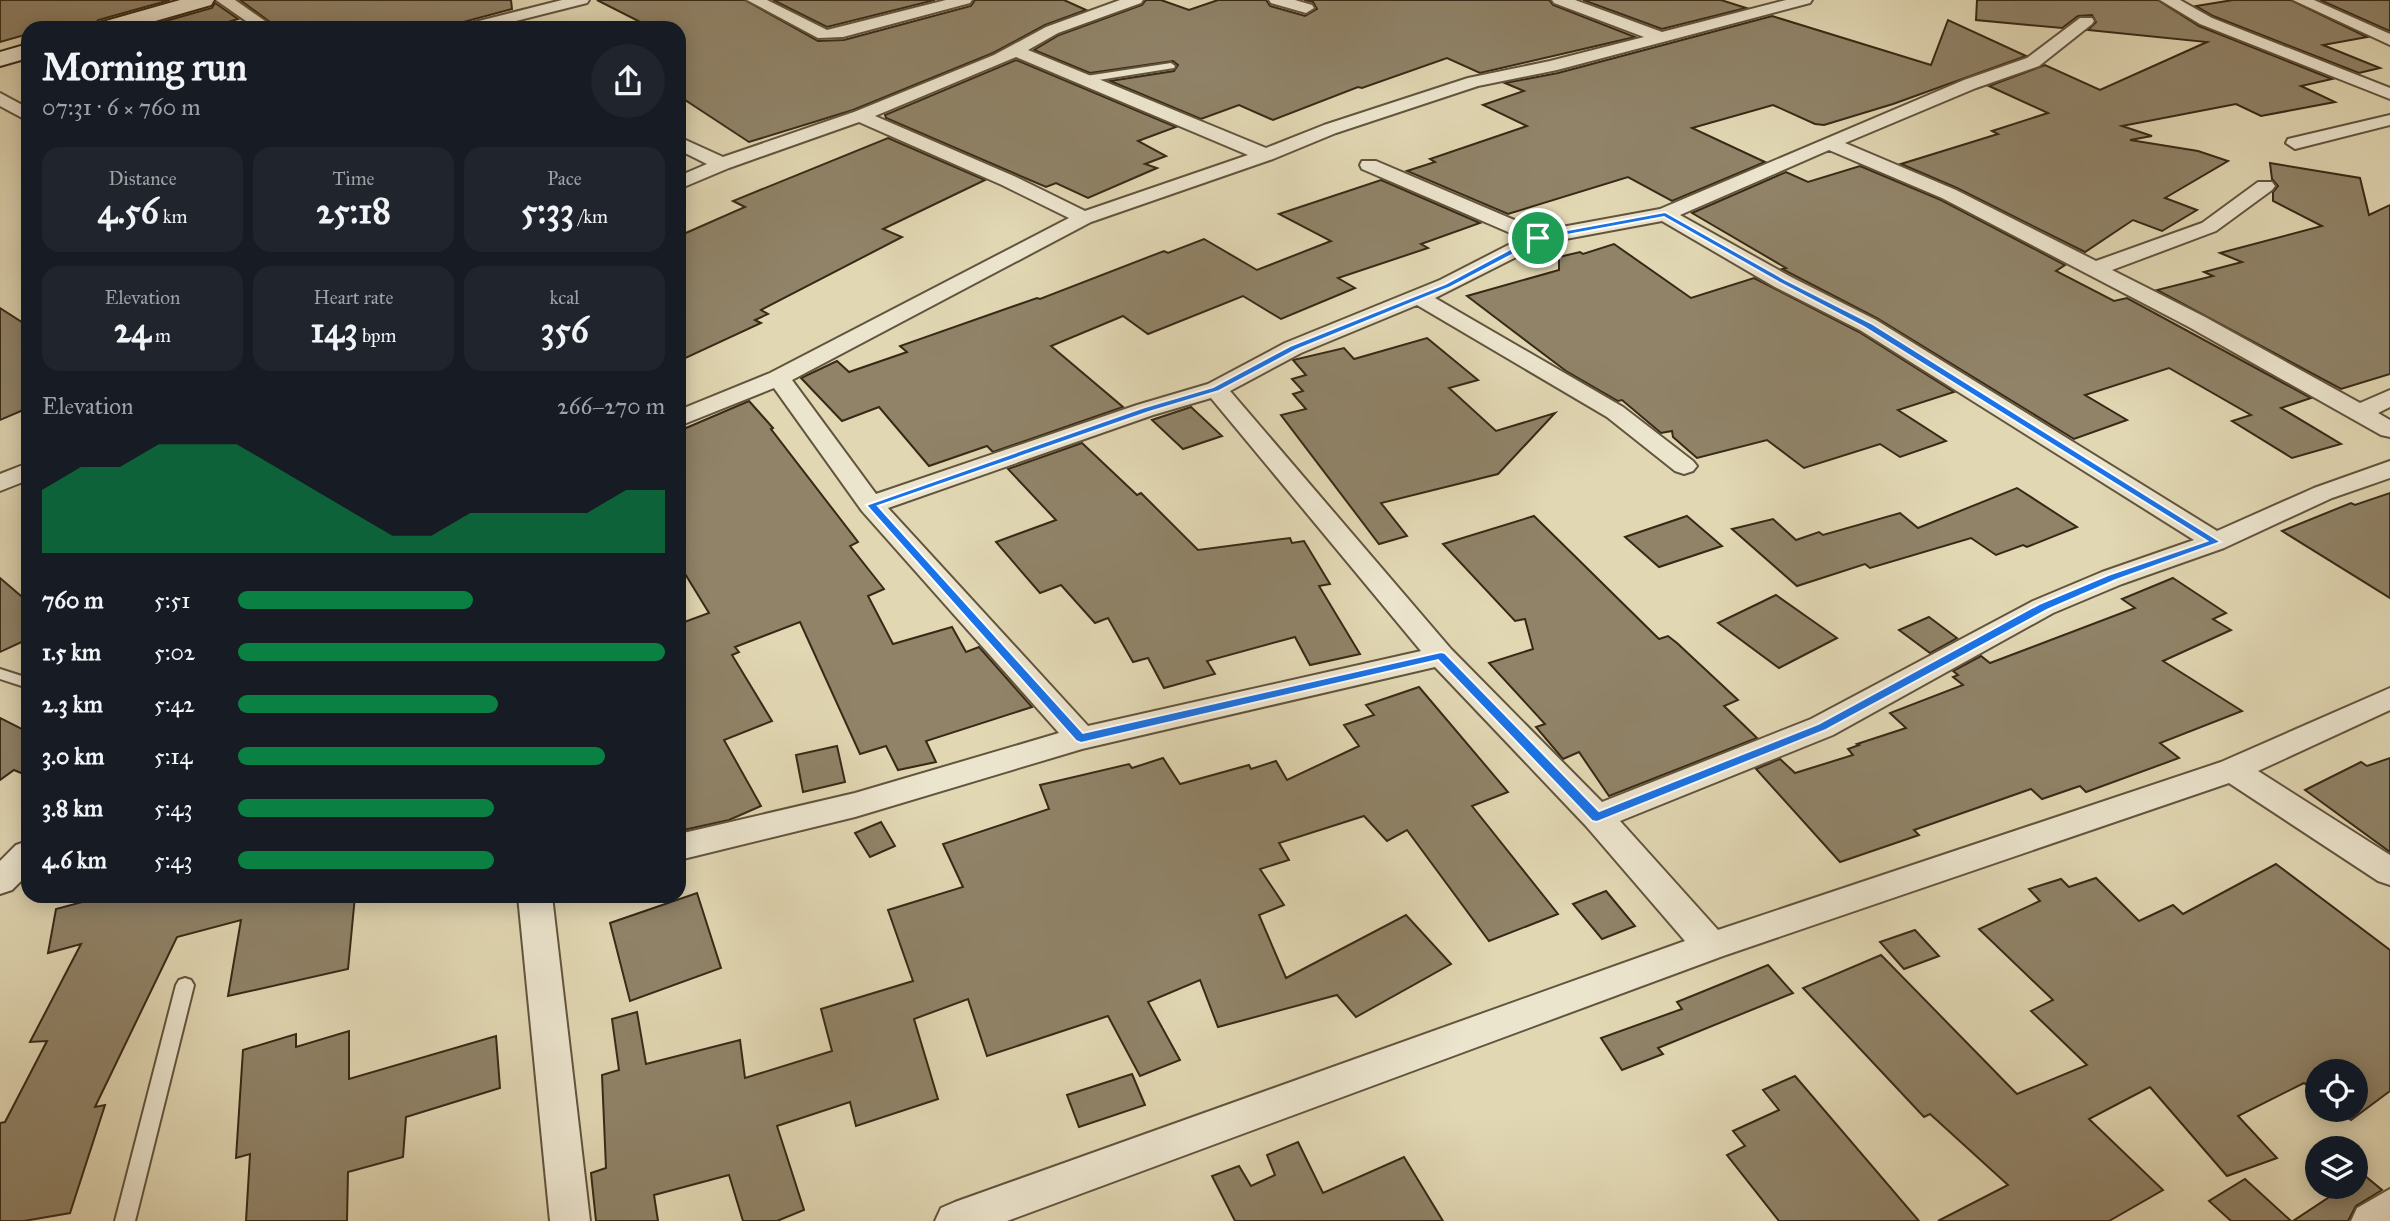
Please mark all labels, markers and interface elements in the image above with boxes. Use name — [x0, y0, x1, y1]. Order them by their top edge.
text: Morning run — [42, 44, 247, 90]
button: share — [591, 44, 665, 118]
text: 07:31 · 6 × 760 m — [42, 93, 201, 121]
text: Distance — [108, 167, 177, 190]
text: Time — [332, 167, 375, 190]
text: Pace — [547, 167, 582, 190]
text: 4.56 — [97, 190, 159, 233]
text: 25:18 — [316, 190, 391, 233]
text: 5:33 — [521, 190, 574, 233]
text: km — [159, 205, 188, 228]
text: /km — [574, 205, 608, 228]
pin — [1508, 208, 1568, 268]
icon: arrive — [1519, 219, 1557, 257]
text: Elevation — [105, 286, 180, 309]
text: Heart rate — [314, 286, 393, 309]
text: kcal — [550, 286, 579, 309]
text: 24 — [114, 309, 151, 352]
text: 143 — [310, 309, 358, 352]
text: 356 — [540, 309, 589, 352]
text: m — [151, 324, 171, 347]
text: bpm — [358, 324, 397, 347]
text: Elevation — [42, 392, 133, 420]
text: 266–270 m — [557, 392, 665, 420]
text: 760 m — [42, 586, 104, 614]
text: 5:51 — [154, 586, 190, 614]
text: 1.5 km — [42, 638, 101, 666]
text: 5:02 — [154, 638, 195, 666]
text: 2.3 km — [42, 690, 103, 718]
text: 5:42 — [154, 690, 195, 718]
text: 3.0 km — [42, 742, 104, 770]
text: 5:14 — [154, 742, 192, 770]
text: 3.8 km — [42, 794, 103, 822]
text: 5:43 — [154, 794, 193, 822]
text: 4.6 km — [42, 846, 107, 874]
text: 5:43 — [154, 846, 193, 874]
map controls — [2305, 1059, 2368, 1199]
button: locate — [2305, 1059, 2368, 1122]
button: layers — [2305, 1136, 2368, 1199]

